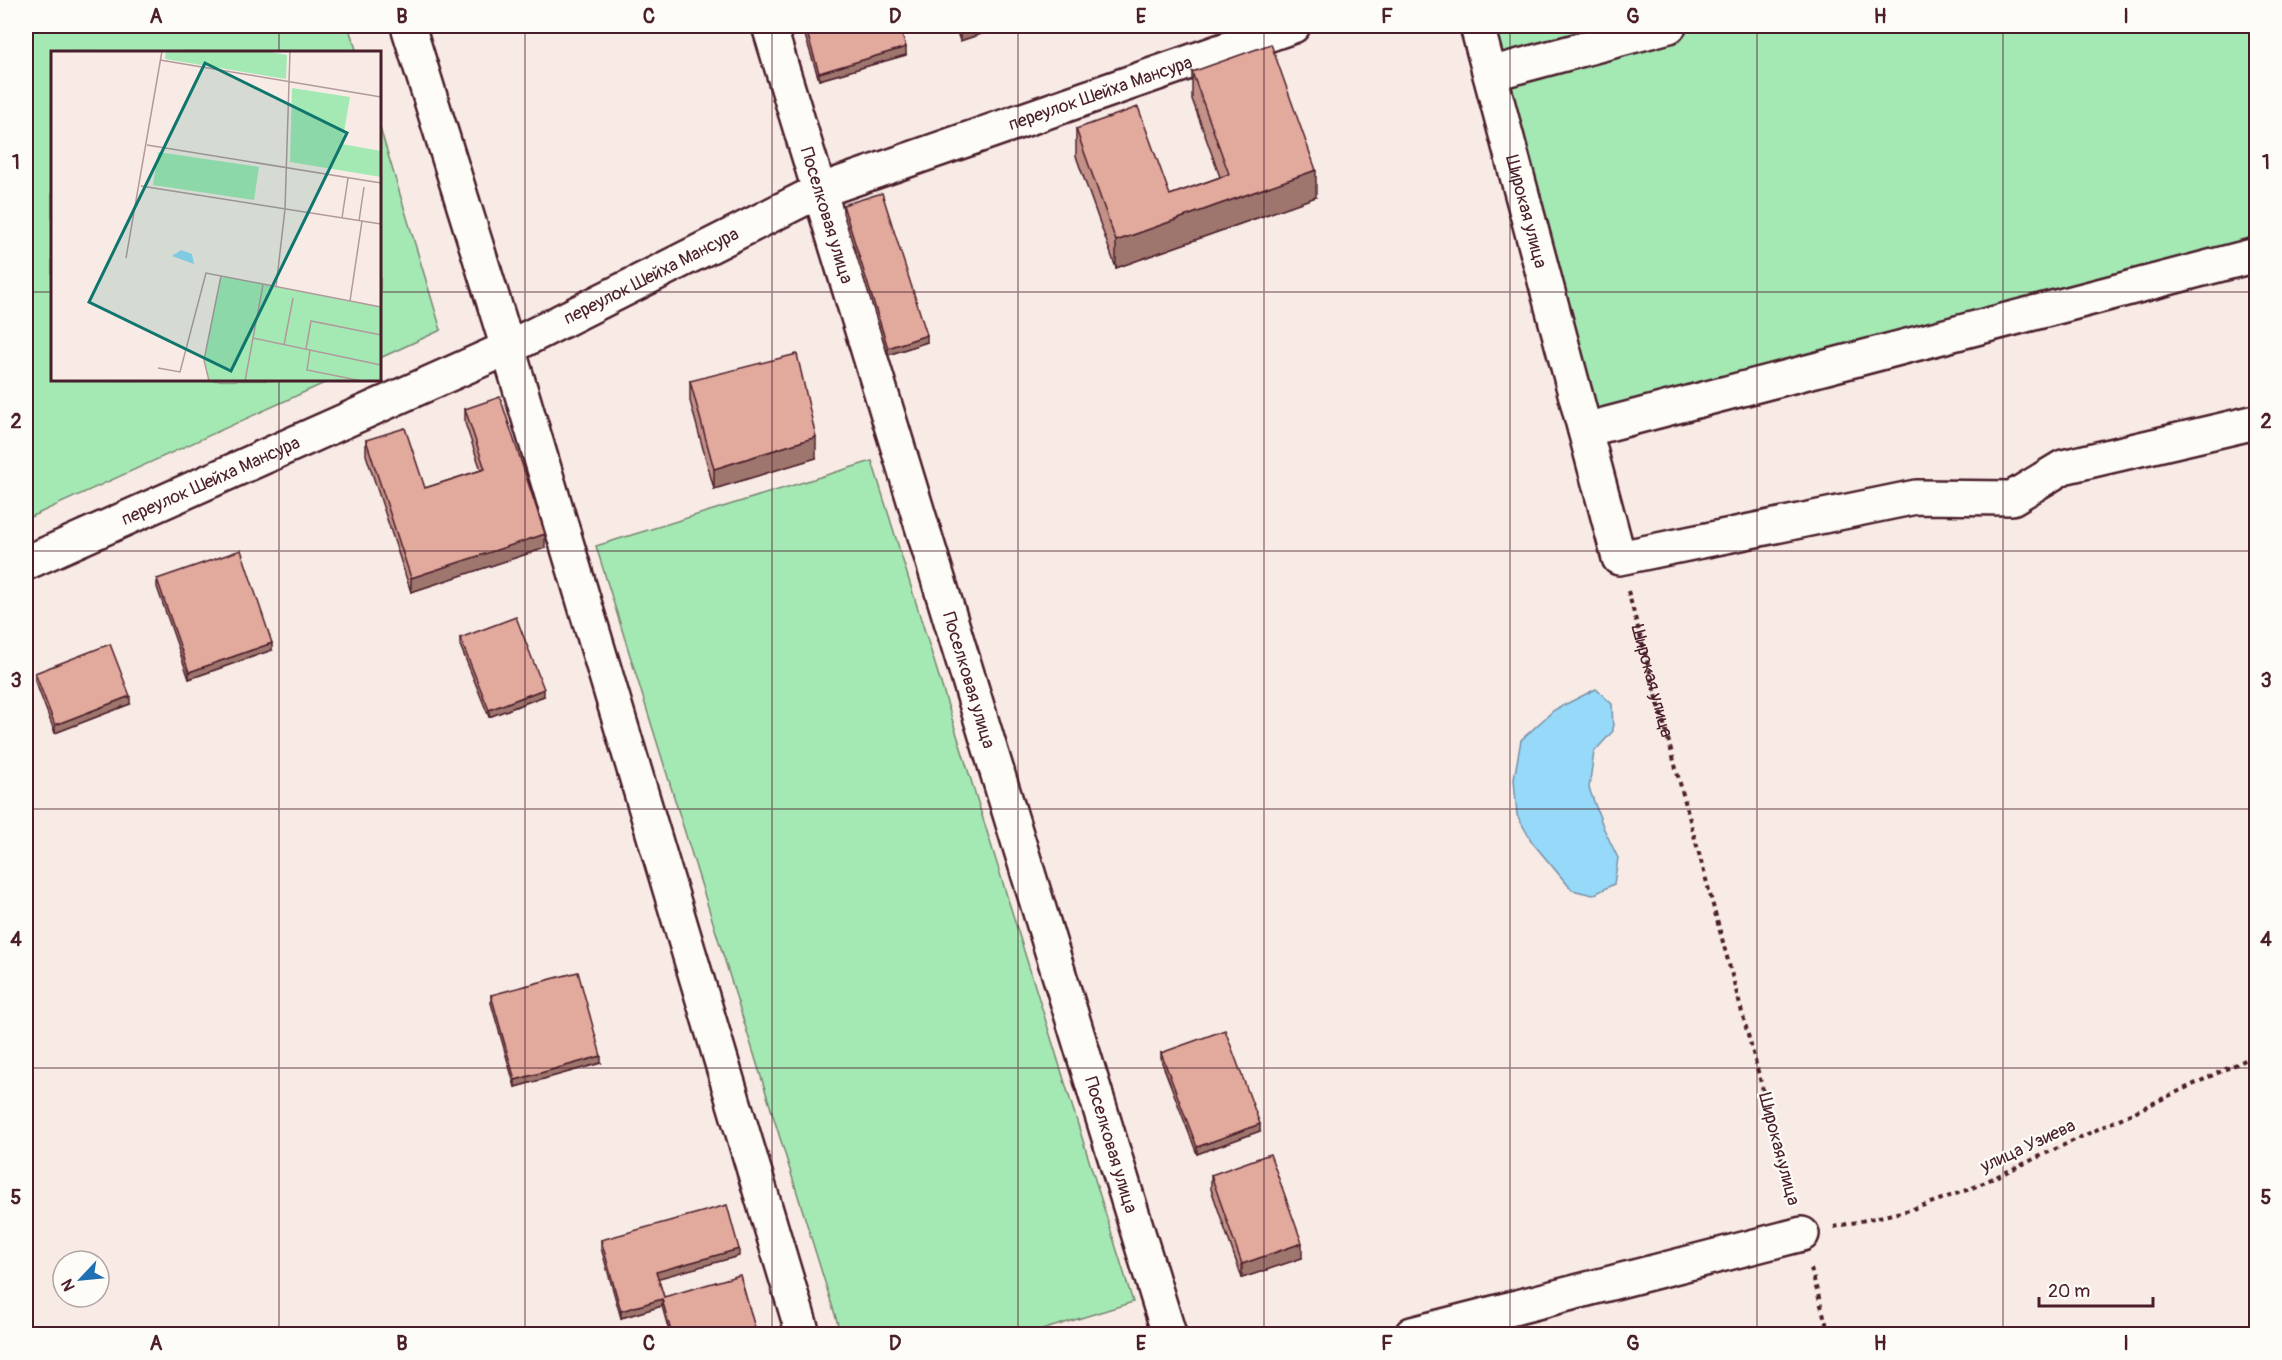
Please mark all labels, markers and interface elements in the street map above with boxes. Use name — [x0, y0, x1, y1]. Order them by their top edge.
text: A — [150, 4, 163, 29]
text: B — [396, 4, 408, 29]
text: C — [643, 4, 655, 29]
text: D — [889, 4, 902, 29]
text: E — [1136, 4, 1147, 29]
text: F — [1381, 4, 1393, 29]
text: G — [1626, 4, 1640, 29]
text: H — [1874, 4, 1887, 29]
text: I — [2123, 4, 2129, 29]
street label: переулок Шейха Мансура — [1005, 50, 1195, 136]
inset map — [51, 51, 381, 381]
street label: Поселковая улица — [795, 144, 859, 286]
text: 1 — [12, 150, 20, 175]
text: 1 — [2262, 150, 2270, 175]
street label: Широкая улица — [1500, 153, 1553, 270]
street label: переулок Шейха Мансура — [560, 222, 742, 330]
text: 2 — [10, 409, 22, 434]
text: 2 — [2260, 409, 2272, 434]
street label: переулок Шейха Мансура — [118, 431, 303, 531]
street label: Поселковая улица — [937, 609, 1001, 751]
street label: Широкая улица — [1626, 622, 1679, 740]
text: 3 — [10, 668, 22, 693]
text: 3 — [2260, 668, 2272, 693]
text: 4 — [10, 927, 22, 952]
text: 4 — [2260, 927, 2272, 952]
street label: Поселковая улица — [1079, 1074, 1143, 1216]
street label: Широкая улица — [1753, 1090, 1805, 1208]
street label: улица Узиева — [1976, 1114, 2079, 1178]
text: 5 — [11, 1185, 22, 1210]
text: 5 — [2261, 1185, 2272, 1210]
north arrow — [51, 1249, 111, 1309]
scale bar — [2039, 1270, 2153, 1308]
text: N — [57, 1276, 80, 1294]
text: 20 m — [2048, 1280, 2090, 1303]
text: A — [150, 1331, 163, 1356]
text: B — [396, 1331, 408, 1356]
text: C — [643, 1331, 655, 1356]
text: D — [889, 1331, 902, 1356]
text: E — [1136, 1331, 1147, 1356]
text: F — [1381, 1331, 1393, 1356]
text: G — [1626, 1331, 1640, 1356]
text: H — [1874, 1331, 1887, 1356]
text: I — [2123, 1331, 2129, 1356]

